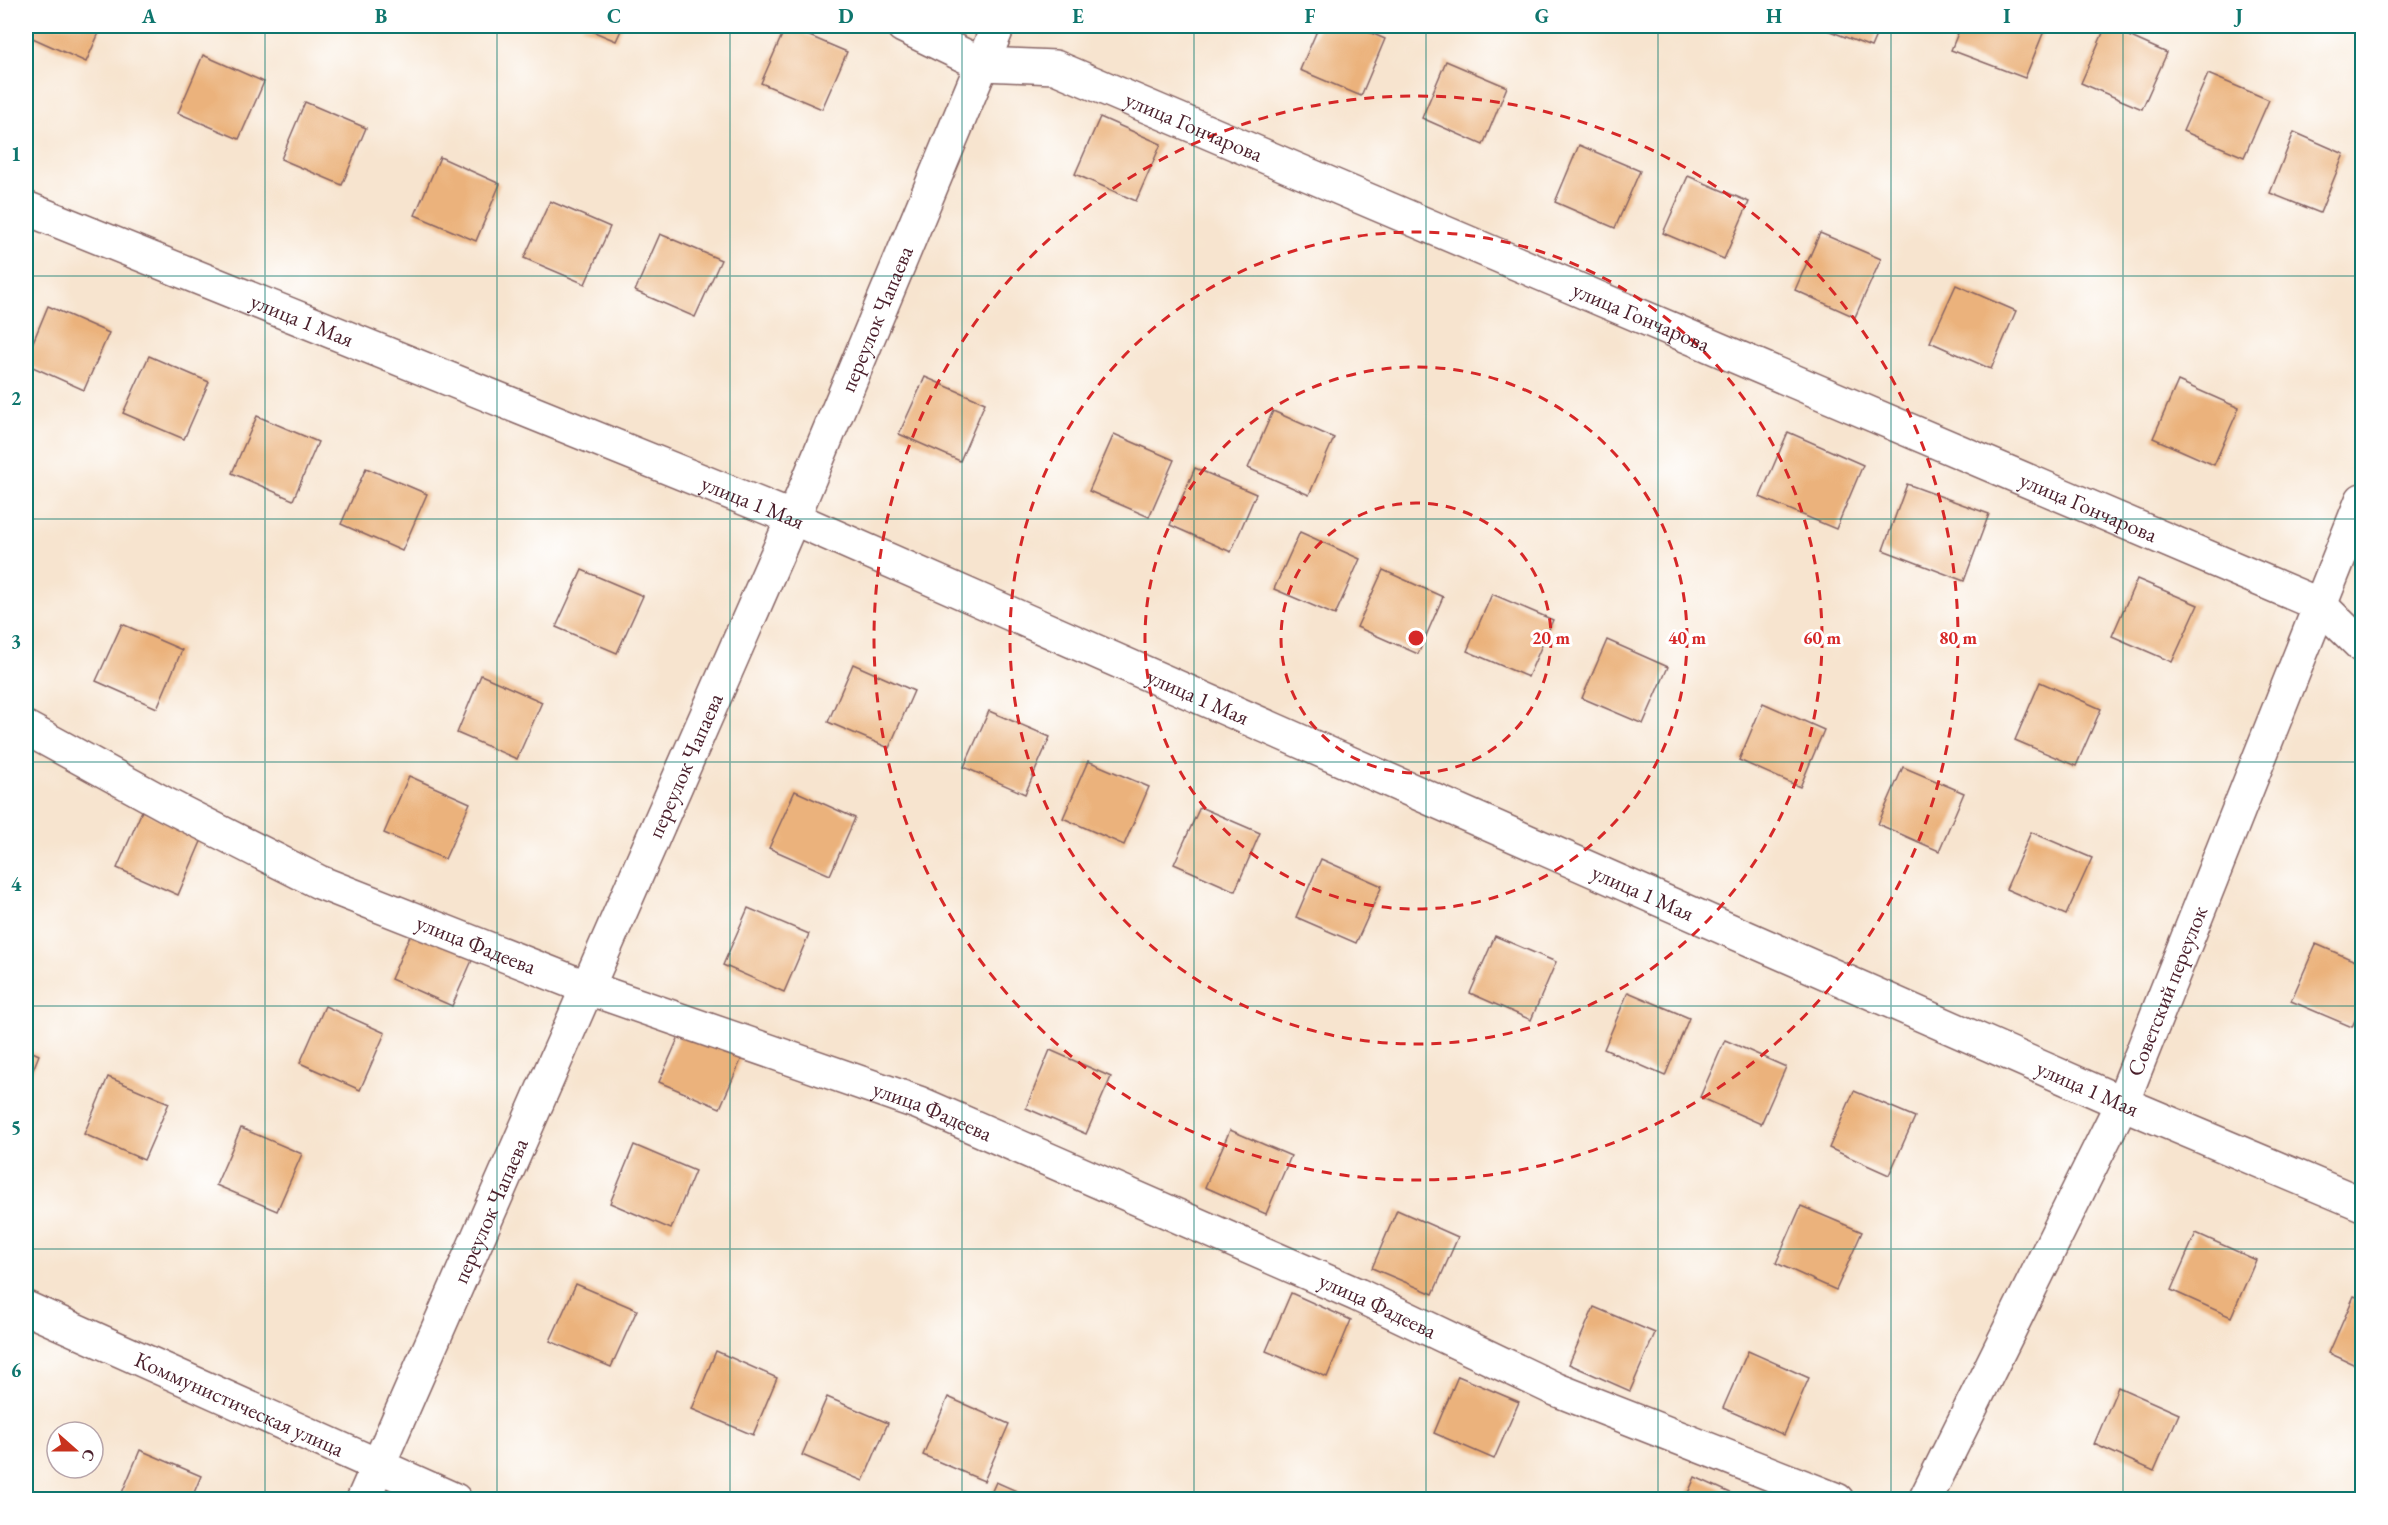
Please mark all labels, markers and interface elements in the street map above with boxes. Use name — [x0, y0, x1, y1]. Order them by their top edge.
text: A — [141, 3, 157, 29]
text: B — [375, 3, 387, 29]
text: C — [607, 3, 621, 29]
text: D — [838, 3, 854, 29]
text: E — [1072, 3, 1084, 29]
text: F — [1305, 3, 1316, 29]
text: G — [1535, 3, 1549, 29]
text: H — [1766, 3, 1782, 29]
text: I — [2003, 3, 2011, 29]
text: J — [2233, 3, 2243, 29]
street label: улица Гончарова — [1121, 84, 1268, 168]
text: 1 — [11, 141, 21, 167]
street label: переулок Чапаева — [833, 241, 919, 396]
street label: улица Гончарова — [1568, 274, 1715, 359]
street label: улица 1 Мая — [246, 286, 358, 354]
text: 2 — [11, 385, 22, 411]
street label: улица Гончарова — [2016, 465, 2162, 549]
street label: улица 1 Мая — [697, 468, 809, 536]
text: 20 m — [1532, 626, 1570, 649]
text: 40 m — [1668, 626, 1706, 649]
text: 60 m — [1803, 626, 1841, 649]
text: 80 m — [1939, 626, 1977, 649]
text: 3 — [11, 628, 21, 654]
centre of rings — [1406, 628, 1426, 648]
street label: улица 1 Мая — [1143, 661, 1254, 732]
street label: переулок Чапаева — [640, 688, 729, 842]
street label: улица 1 Мая — [1587, 857, 1699, 927]
text: 4 — [11, 871, 22, 897]
street label: Советский переулок — [2120, 901, 2214, 1080]
street label: улица Фадеева — [412, 907, 541, 981]
street label: улица 1 Мая — [2032, 1053, 2143, 1123]
street label: улица Фадеева — [869, 1074, 997, 1148]
text: 5 — [11, 1114, 21, 1140]
street label: переулок Чапаева — [445, 1133, 534, 1288]
street label: улица Фадеева — [1315, 1265, 1442, 1345]
street label: Коммунистическая улица — [130, 1344, 349, 1463]
text: 6 — [11, 1357, 22, 1383]
north arrow — [45, 1420, 105, 1480]
text: С — [77, 1446, 100, 1464]

